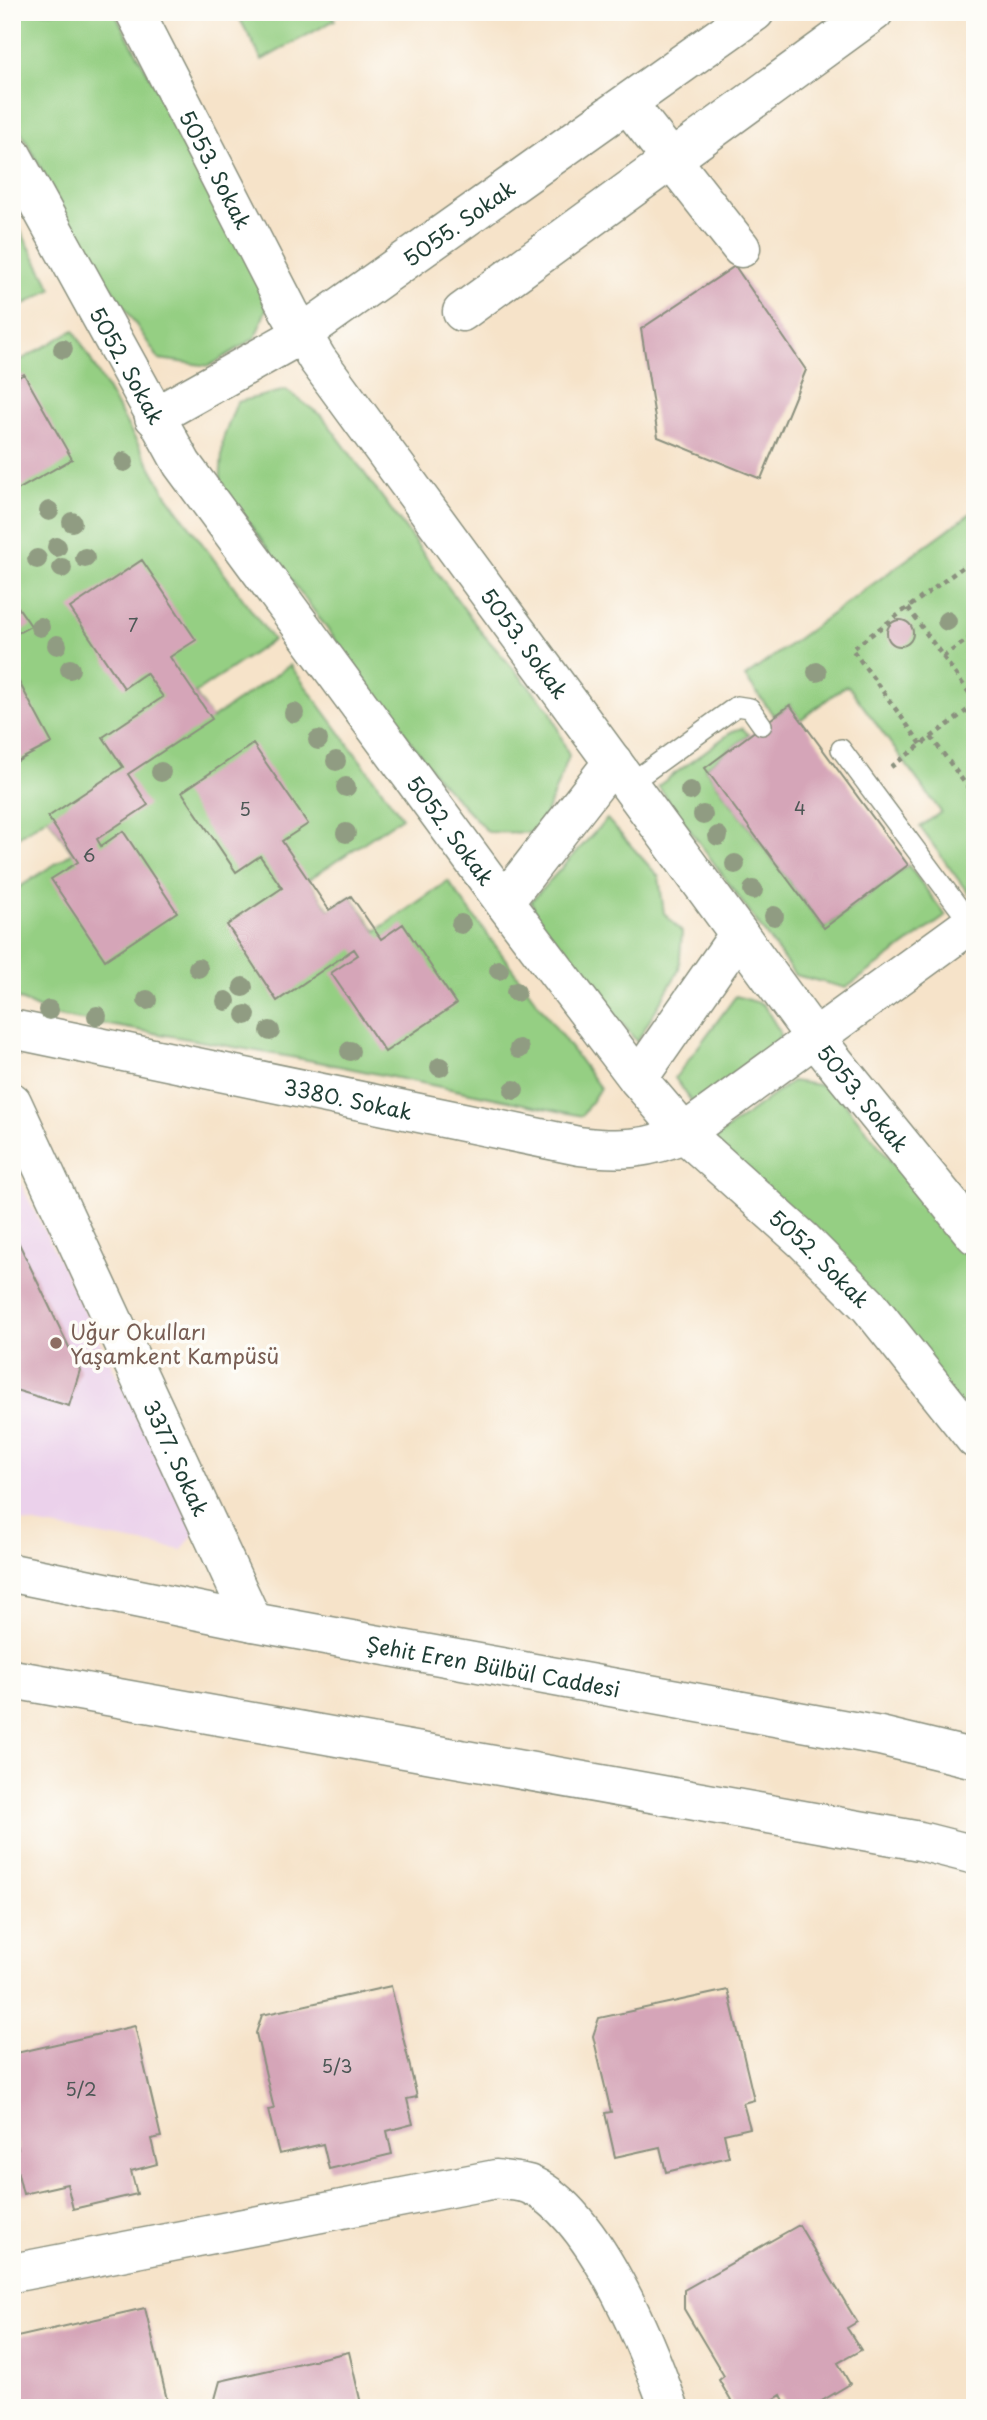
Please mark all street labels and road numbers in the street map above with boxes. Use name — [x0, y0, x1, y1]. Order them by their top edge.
street label: 5053. Sokak — [172, 104, 260, 235]
street label: 5055. Sokak — [396, 172, 521, 274]
street label: 5052. Sokak — [82, 301, 173, 430]
street label: 5053. Sokak — [474, 581, 577, 705]
street label: 5052. Sokak — [400, 768, 503, 892]
street label: 5053. Sokak — [810, 1037, 917, 1159]
street label: 3380. Sokak — [281, 1069, 415, 1127]
street label: 5052. Sokak — [762, 1201, 878, 1315]
street label: 3377. Sokak — [136, 1394, 218, 1521]
street label: Şehit Eren Bülbül Caddesi — [364, 1627, 623, 1704]

